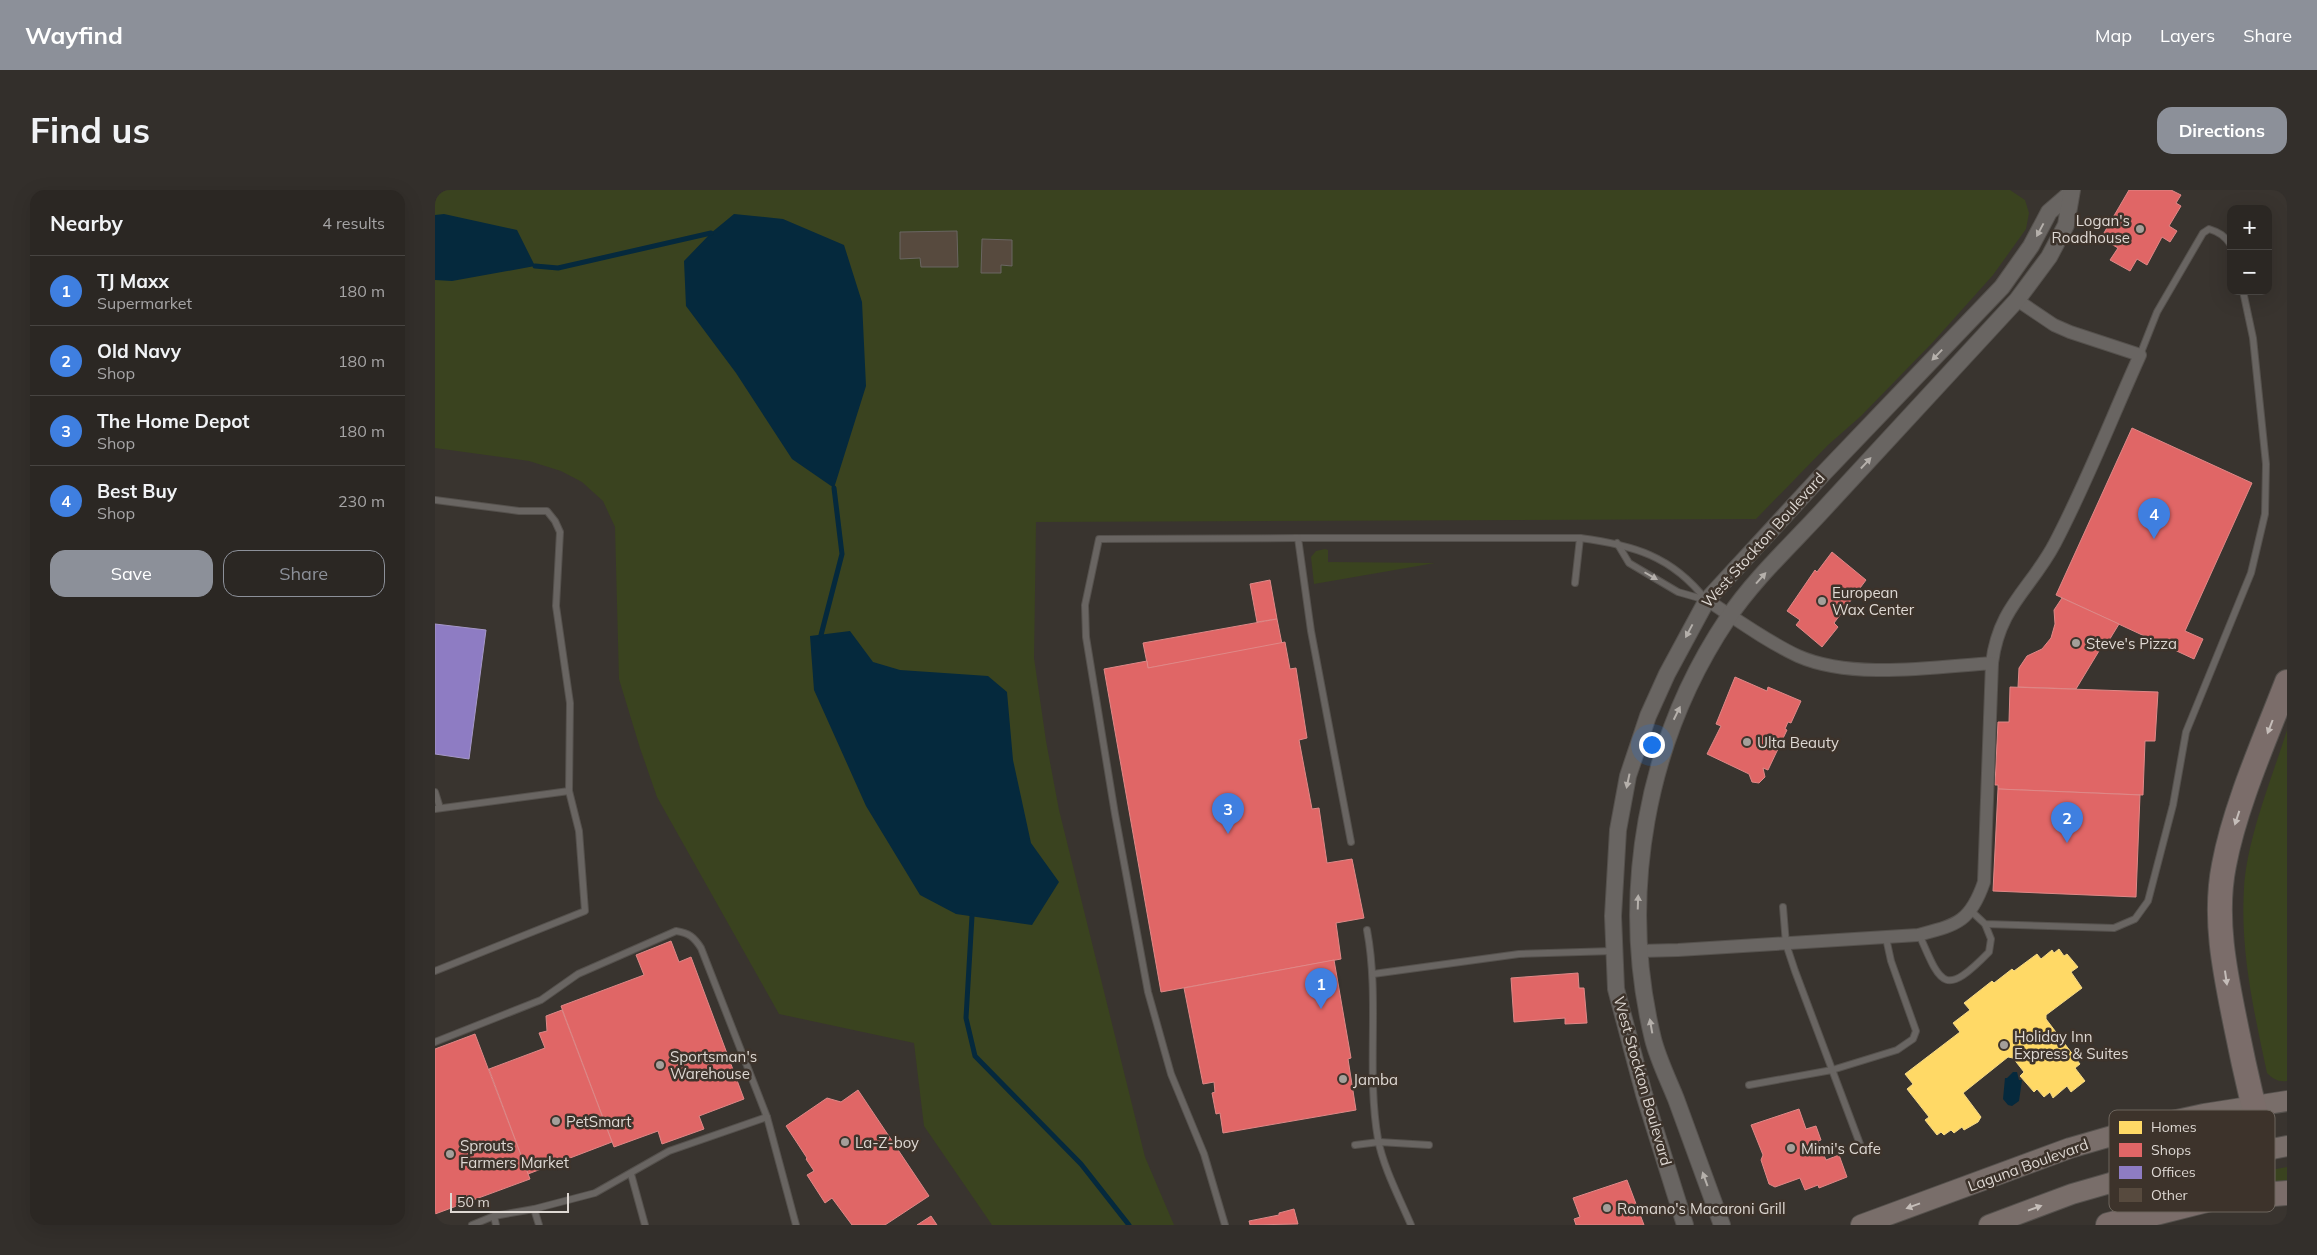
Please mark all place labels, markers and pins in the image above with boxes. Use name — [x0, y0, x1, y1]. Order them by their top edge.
place label: Logan's Roadhouse — [2052, 211, 2130, 247]
marker: Logan's Roadhouse — [2134, 223, 2146, 235]
pin: 4 — [2138, 498, 2170, 539]
place label: European Wax Center — [1832, 583, 1915, 619]
marker: European Wax Center — [1816, 595, 1828, 607]
place label: Steve's Pizza — [2086, 634, 2177, 653]
marker: Steve's Pizza — [2070, 637, 2082, 649]
place label: Ulta Beauty — [1757, 733, 1839, 752]
marker: Ulta Beauty — [1741, 736, 1753, 748]
pin: 3 — [1212, 793, 1244, 834]
pin: 2 — [2051, 802, 2083, 843]
pin: 1 — [1305, 968, 1337, 1009]
place label: Holiday Inn Express & Suites — [2014, 1027, 2128, 1063]
marker: Holiday Inn Express & Suites — [1998, 1039, 2010, 1051]
place label: Sportsman's Warehouse — [670, 1047, 757, 1083]
marker: Sportsman's Warehouse — [654, 1059, 666, 1071]
place label: Jamba — [1353, 1070, 1398, 1089]
marker: Jamba — [1337, 1073, 1349, 1085]
place label: PetSmart — [566, 1112, 631, 1131]
marker: PetSmart — [550, 1115, 562, 1127]
place label: La-Z-boy — [855, 1133, 919, 1152]
place label: Sprouts Farmers Market — [460, 1136, 569, 1172]
marker: La-Z-boy — [839, 1136, 851, 1148]
place label: Mimi's Cafe — [1801, 1139, 1881, 1158]
marker: Mimi's Cafe — [1785, 1142, 1797, 1154]
marker: Sprouts Farmers Market — [444, 1148, 456, 1160]
place label: Romano's Macaroni Grill — [1617, 1199, 1786, 1218]
marker: Romano's Macaroni Grill — [1601, 1202, 1613, 1214]

